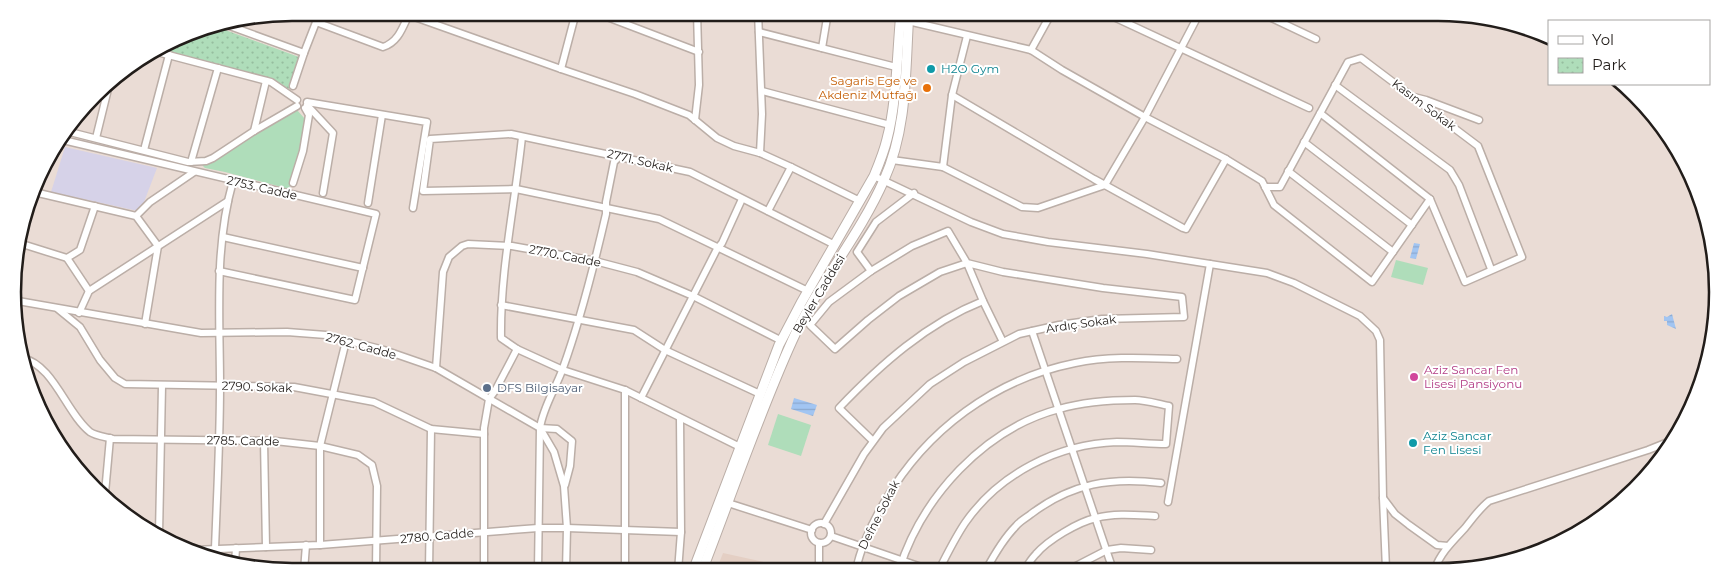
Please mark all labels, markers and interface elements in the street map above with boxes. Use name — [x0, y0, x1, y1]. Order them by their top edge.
legend — [1548, 20, 1710, 85]
text: Yol — [1592, 30, 1614, 49]
text: Park — [1592, 55, 1626, 74]
place label: H2O Gym — [941, 61, 999, 76]
marker: H2O Gym — [925, 63, 937, 75]
place label: Sagaris Ege ve Akdeniz Mutfağı — [819, 73, 917, 102]
street label: Kasım Sokak — [1389, 76, 1460, 134]
marker: Sagaris Ege ve Akdeniz Mutfağı — [921, 82, 933, 94]
street label: 2771. Sokak — [606, 146, 675, 176]
street label: 2753. Cadde — [225, 172, 299, 203]
street label: 2770. Cadde — [528, 241, 602, 270]
street label: Beyler Caddesi — [789, 252, 848, 336]
street label: Ardıç Sokak — [1045, 311, 1118, 336]
street label: 2762. Cadde — [324, 329, 398, 362]
place label: Aziz Sancar Fen Lisesi Pansiyonu — [1424, 362, 1522, 391]
marker: Aziz Sancar Fen Lisesi Pansiyonu — [1408, 371, 1420, 383]
street label: 2790. Sokak — [221, 378, 294, 395]
place label: DFS Bilgisayar — [497, 380, 583, 395]
marker: DFS Bilgisayar — [481, 382, 493, 394]
place label: Aziz Sancar Fen Lisesi — [1423, 428, 1492, 457]
street label: 2785. Cadde — [206, 432, 280, 449]
marker: Aziz Sancar Fen Lisesi — [1407, 437, 1419, 449]
street label: Defne Sokak — [855, 477, 903, 552]
street label: 2780. Cadde — [400, 525, 474, 546]

